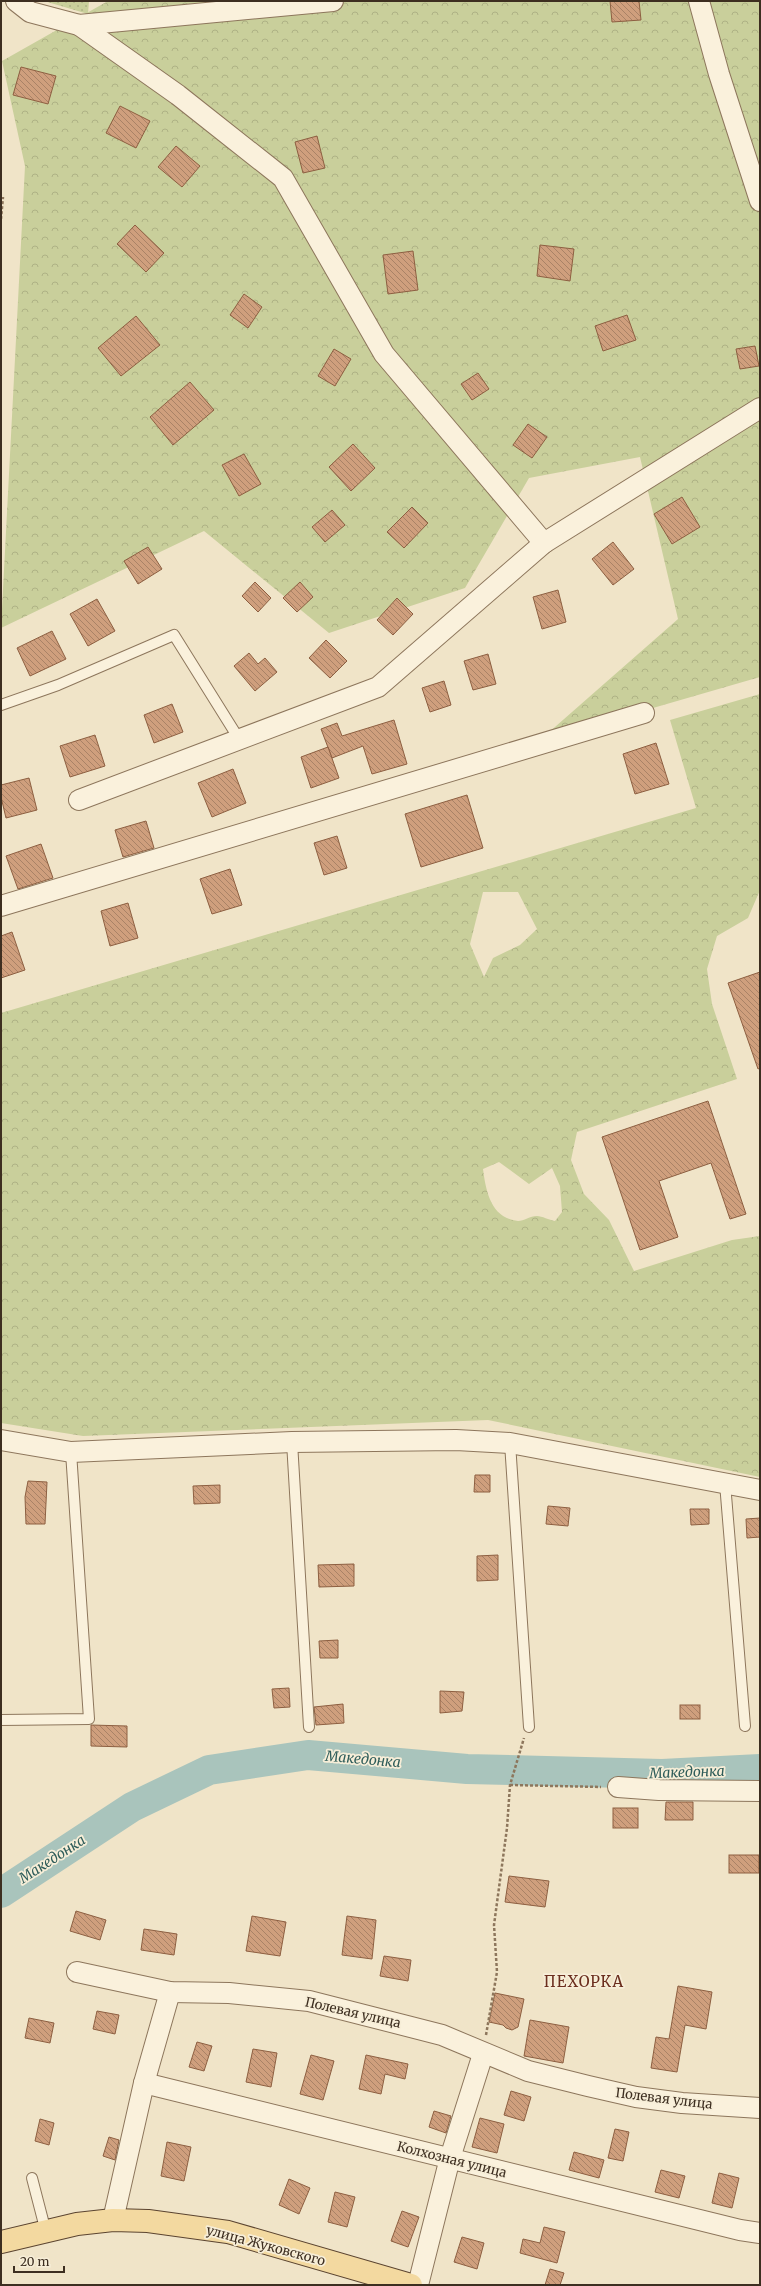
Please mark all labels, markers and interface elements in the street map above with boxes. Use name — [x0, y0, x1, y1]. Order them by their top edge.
water label: Македонка — [324, 1747, 401, 1771]
water label: Македонка — [648, 1762, 725, 1782]
water label: Македонка — [15, 1831, 89, 1888]
district label: ПЕХОРКА — [544, 1972, 624, 1991]
street label: Полевая улица — [303, 1993, 402, 2032]
street label: Полевая улица — [614, 2084, 713, 2113]
street label: Колхозная улица — [395, 2138, 509, 2181]
street label: улица Жуковского — [204, 2221, 328, 2270]
scale bar — [14, 2248, 64, 2274]
text: 20 m — [20, 2254, 49, 2269]

